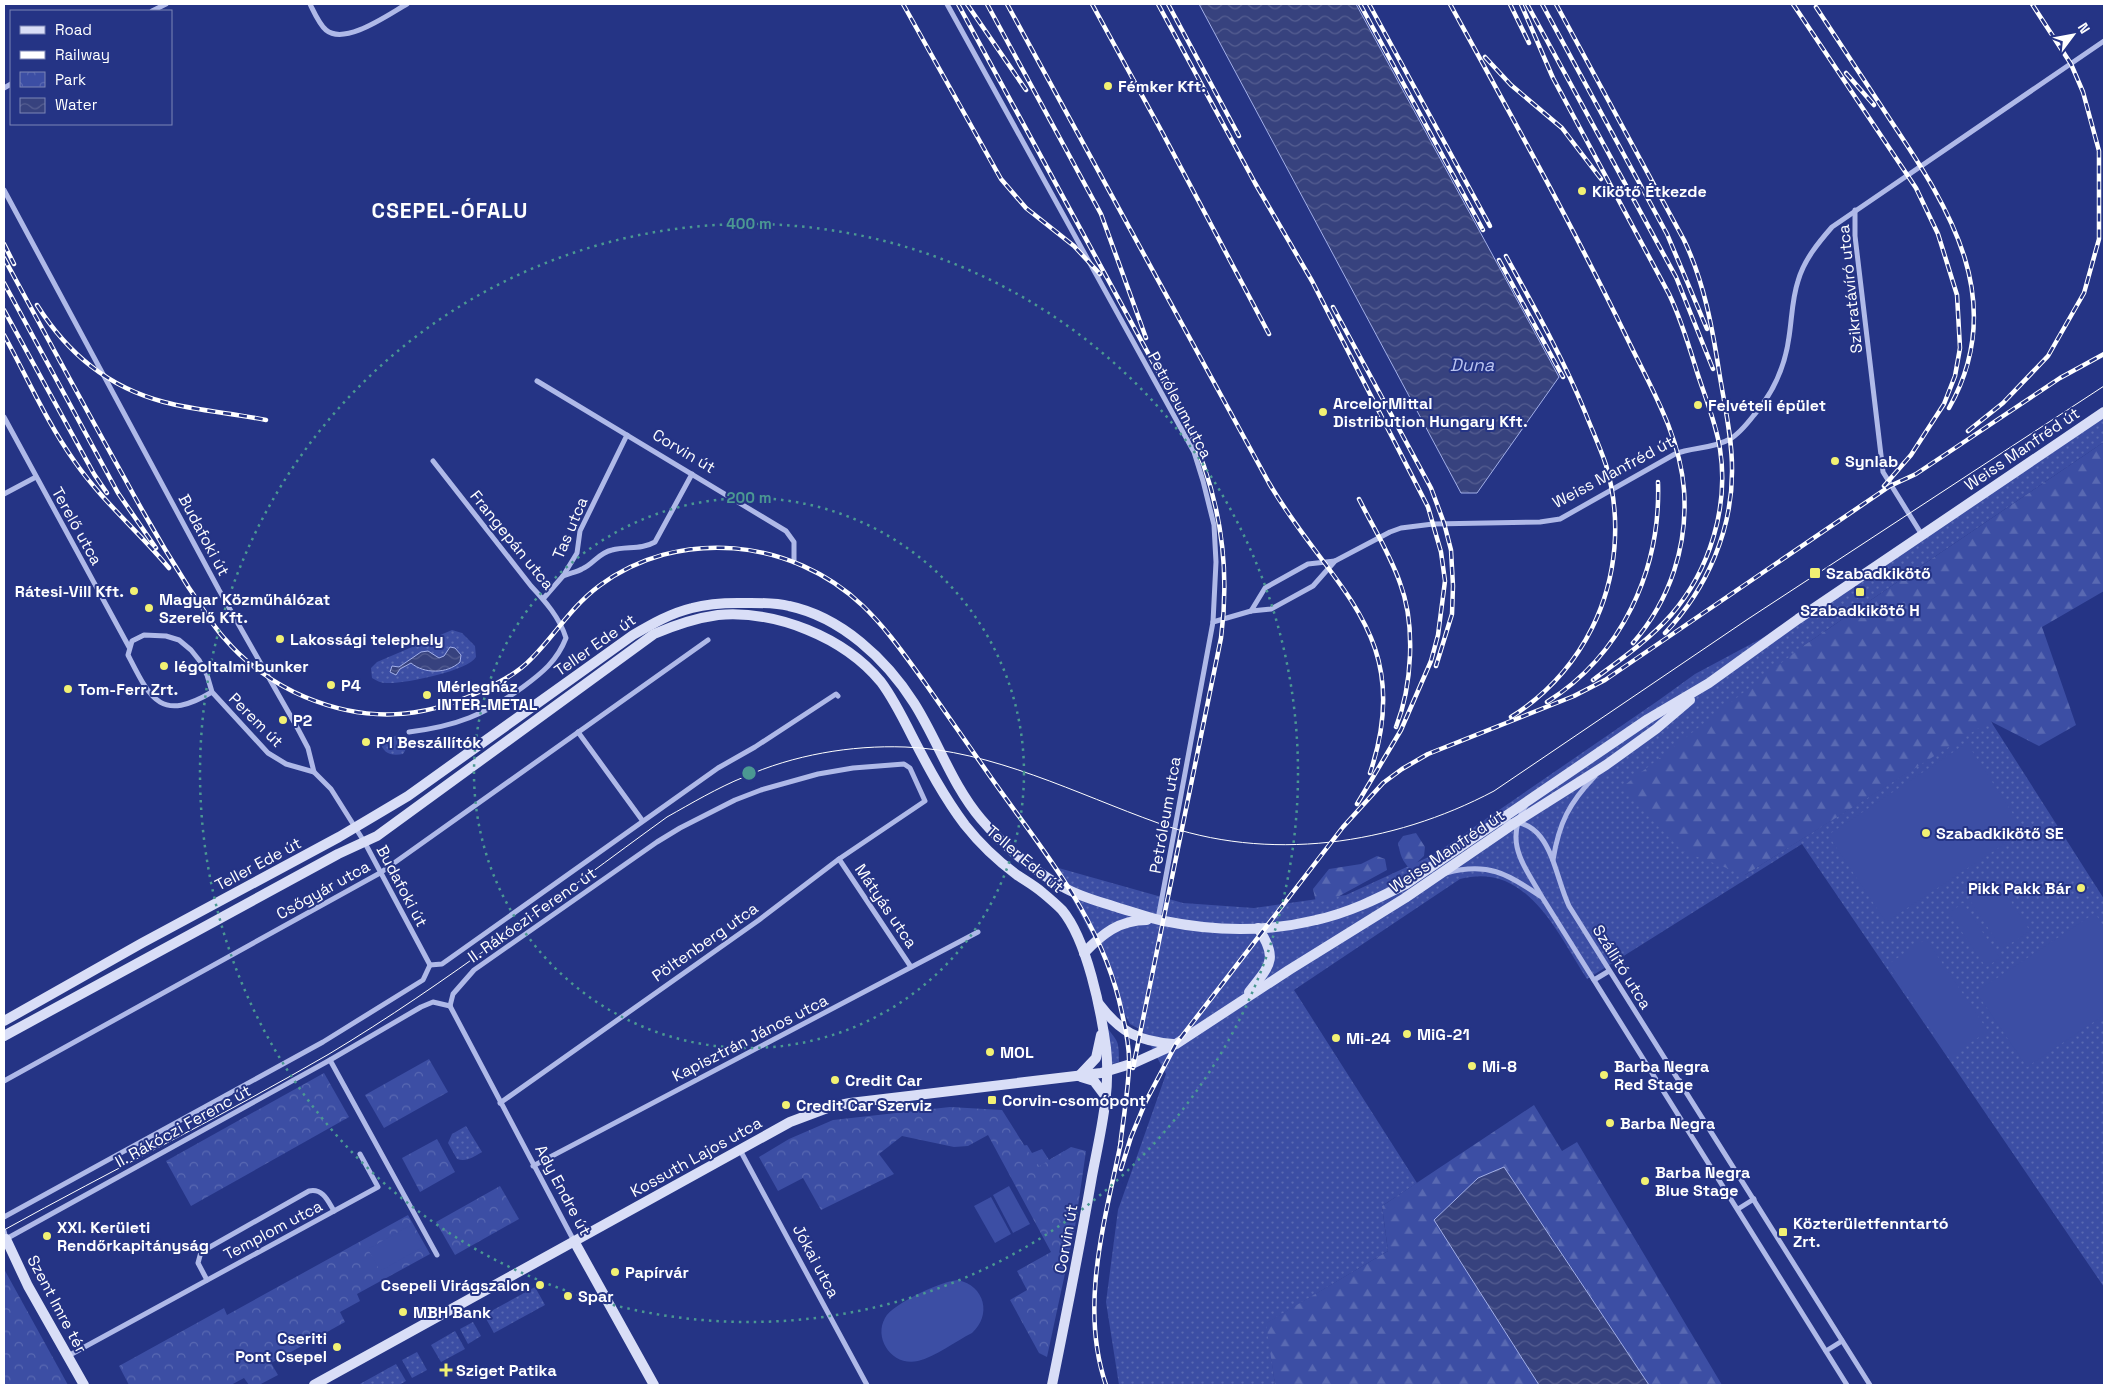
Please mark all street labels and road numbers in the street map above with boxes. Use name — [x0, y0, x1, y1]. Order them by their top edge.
street label: Szikratávíró utca — [1833, 224, 1867, 354]
street label: Petróleum utca — [1143, 348, 1217, 462]
street label: Weiss Manfréd út — [1960, 403, 2084, 495]
street label: Corvin út — [649, 424, 719, 478]
street label: Weiss Manfréd út — [1549, 431, 1677, 513]
street label: Terelő utca — [47, 483, 107, 569]
street label: Frangepán utca — [465, 486, 559, 594]
street label: Budafoki út — [174, 490, 234, 580]
street label: Tas utca — [548, 494, 592, 562]
street label: Teller Ede út — [550, 609, 640, 681]
street label: Perem út — [224, 688, 288, 752]
street label: Petróleum utca — [1144, 755, 1186, 875]
street label: Weiss Manfréd út — [1385, 805, 1509, 897]
street label: Teller Ede út — [982, 820, 1068, 898]
street label: Teller Ede út — [211, 832, 305, 896]
street label: Budafoki út — [372, 841, 432, 931]
street label: Csőgyár utca — [273, 856, 373, 924]
street label: Mátyás utca — [850, 860, 922, 952]
street label: II. Rákóczi Ferenc út — [464, 863, 600, 967]
street label: Pöltenberg utca — [648, 898, 762, 986]
street label: Szállító utca — [1588, 921, 1656, 1013]
street label: Kapisztrán János utca — [668, 990, 832, 1086]
street label: II. Rákóczi Ferenc út — [111, 1080, 255, 1172]
street label: Kossuth Lajos utca — [627, 1112, 765, 1202]
street label: Ady Endre út — [530, 1141, 596, 1239]
street label: Templom utca — [220, 1195, 326, 1265]
street label: Corvin út — [1050, 1203, 1082, 1275]
street label: Jókai utca — [788, 1221, 844, 1301]
street label: Szent Imre tér — [22, 1251, 92, 1357]

